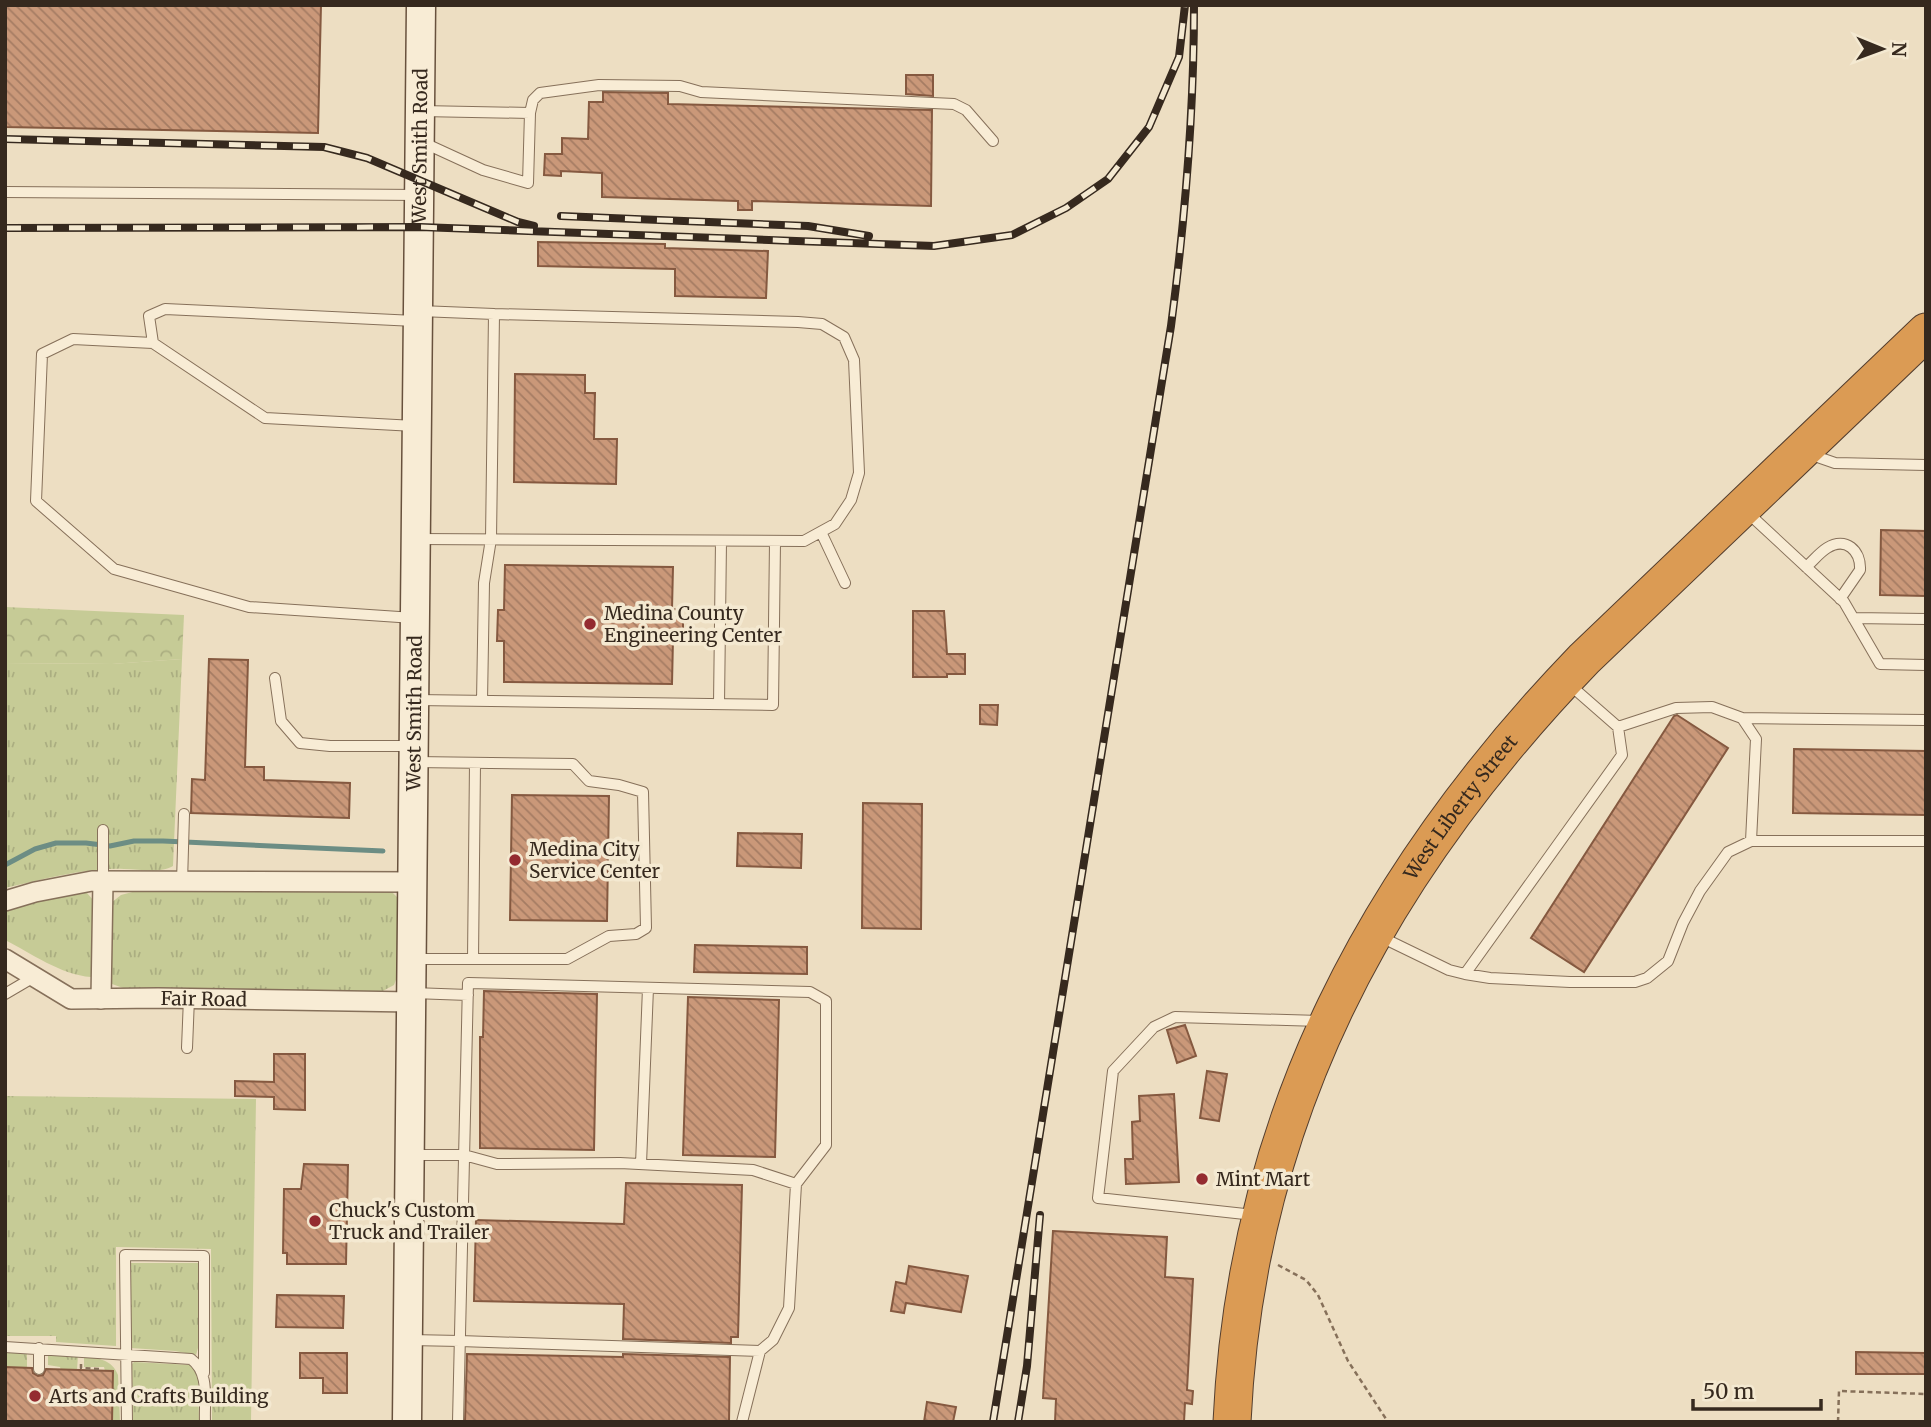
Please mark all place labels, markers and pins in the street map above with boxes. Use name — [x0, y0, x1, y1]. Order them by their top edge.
place label: Medina County Engineering Center — [604, 601, 782, 647]
marker: Medina County Engineering Center — [582, 616, 598, 632]
place label: Medina City Service Center — [529, 837, 661, 883]
marker: Medina City Service Center — [507, 852, 523, 868]
place label: Mint Mart — [1216, 1167, 1311, 1191]
marker: Mint Mart — [1194, 1171, 1210, 1187]
place label: Chuck's Custom Truck and Trailer — [329, 1198, 490, 1244]
marker: Chuck's Custom Truck and Trailer — [307, 1213, 323, 1229]
place label: Arts and Crafts Building — [48, 1384, 269, 1408]
marker: Arts and Crafts Building — [27, 1388, 43, 1404]

